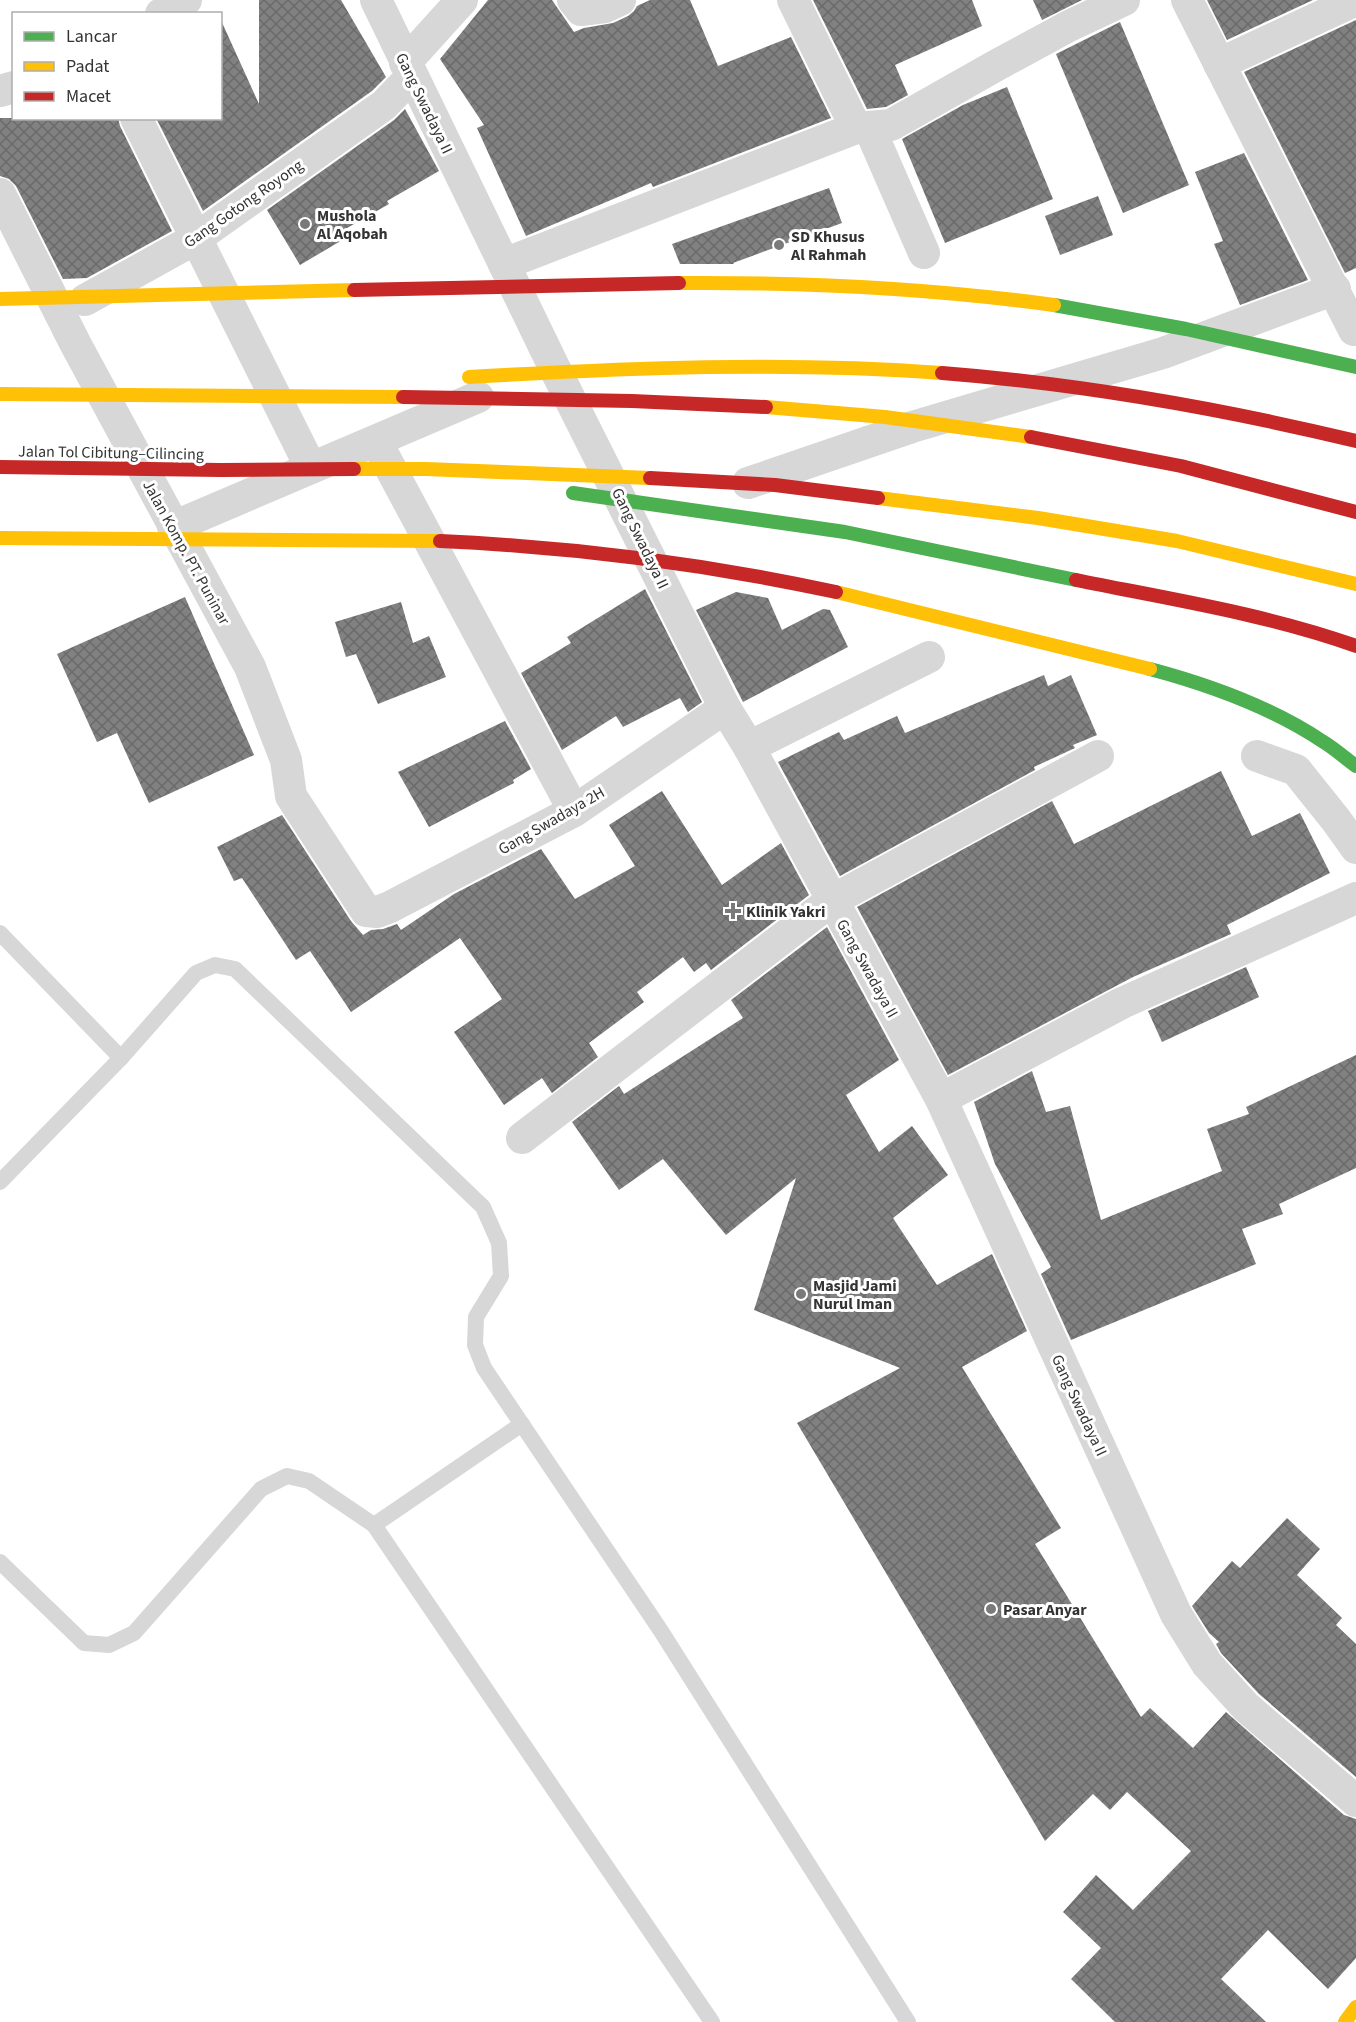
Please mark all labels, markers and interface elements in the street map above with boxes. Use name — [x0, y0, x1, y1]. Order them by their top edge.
legend — [12, 12, 222, 120]
text: Lancar — [66, 24, 118, 49]
street label: Gang Swadaya II — [390, 49, 458, 158]
text: Padat — [66, 54, 109, 79]
text: Macet — [66, 84, 111, 109]
street label: Gang Gotong Royong — [180, 154, 307, 253]
place label: Mushola Al Aqobah — [316, 205, 388, 245]
marker: Mushola Al Aqobah — [298, 217, 312, 231]
place label: SD Khusus Al Rahmah — [790, 226, 866, 266]
marker: SD Khusus Al Rahmah — [772, 238, 786, 252]
street label: Jalan Tol Cibitung–Cilincing — [18, 440, 204, 466]
street label: Jalan Komp. PT. Puninar — [137, 476, 235, 629]
street label: Gang Swadaya II — [606, 484, 674, 593]
street label: Gang Swadaya 2H — [494, 781, 609, 860]
place label: Klinik Yakri — [746, 901, 826, 923]
marker: Klinik Yakri — [724, 902, 742, 920]
street label: Gang Swadaya II — [831, 915, 903, 1022]
place label: Masjid Jami Nurul Iman — [813, 1275, 897, 1315]
marker: Masjid Jami Nurul Iman — [794, 1287, 808, 1301]
street label: Gang Swadaya II — [1046, 1351, 1112, 1460]
place label: Pasar Anyar — [1003, 1599, 1087, 1621]
marker: Pasar Anyar — [984, 1602, 998, 1616]

